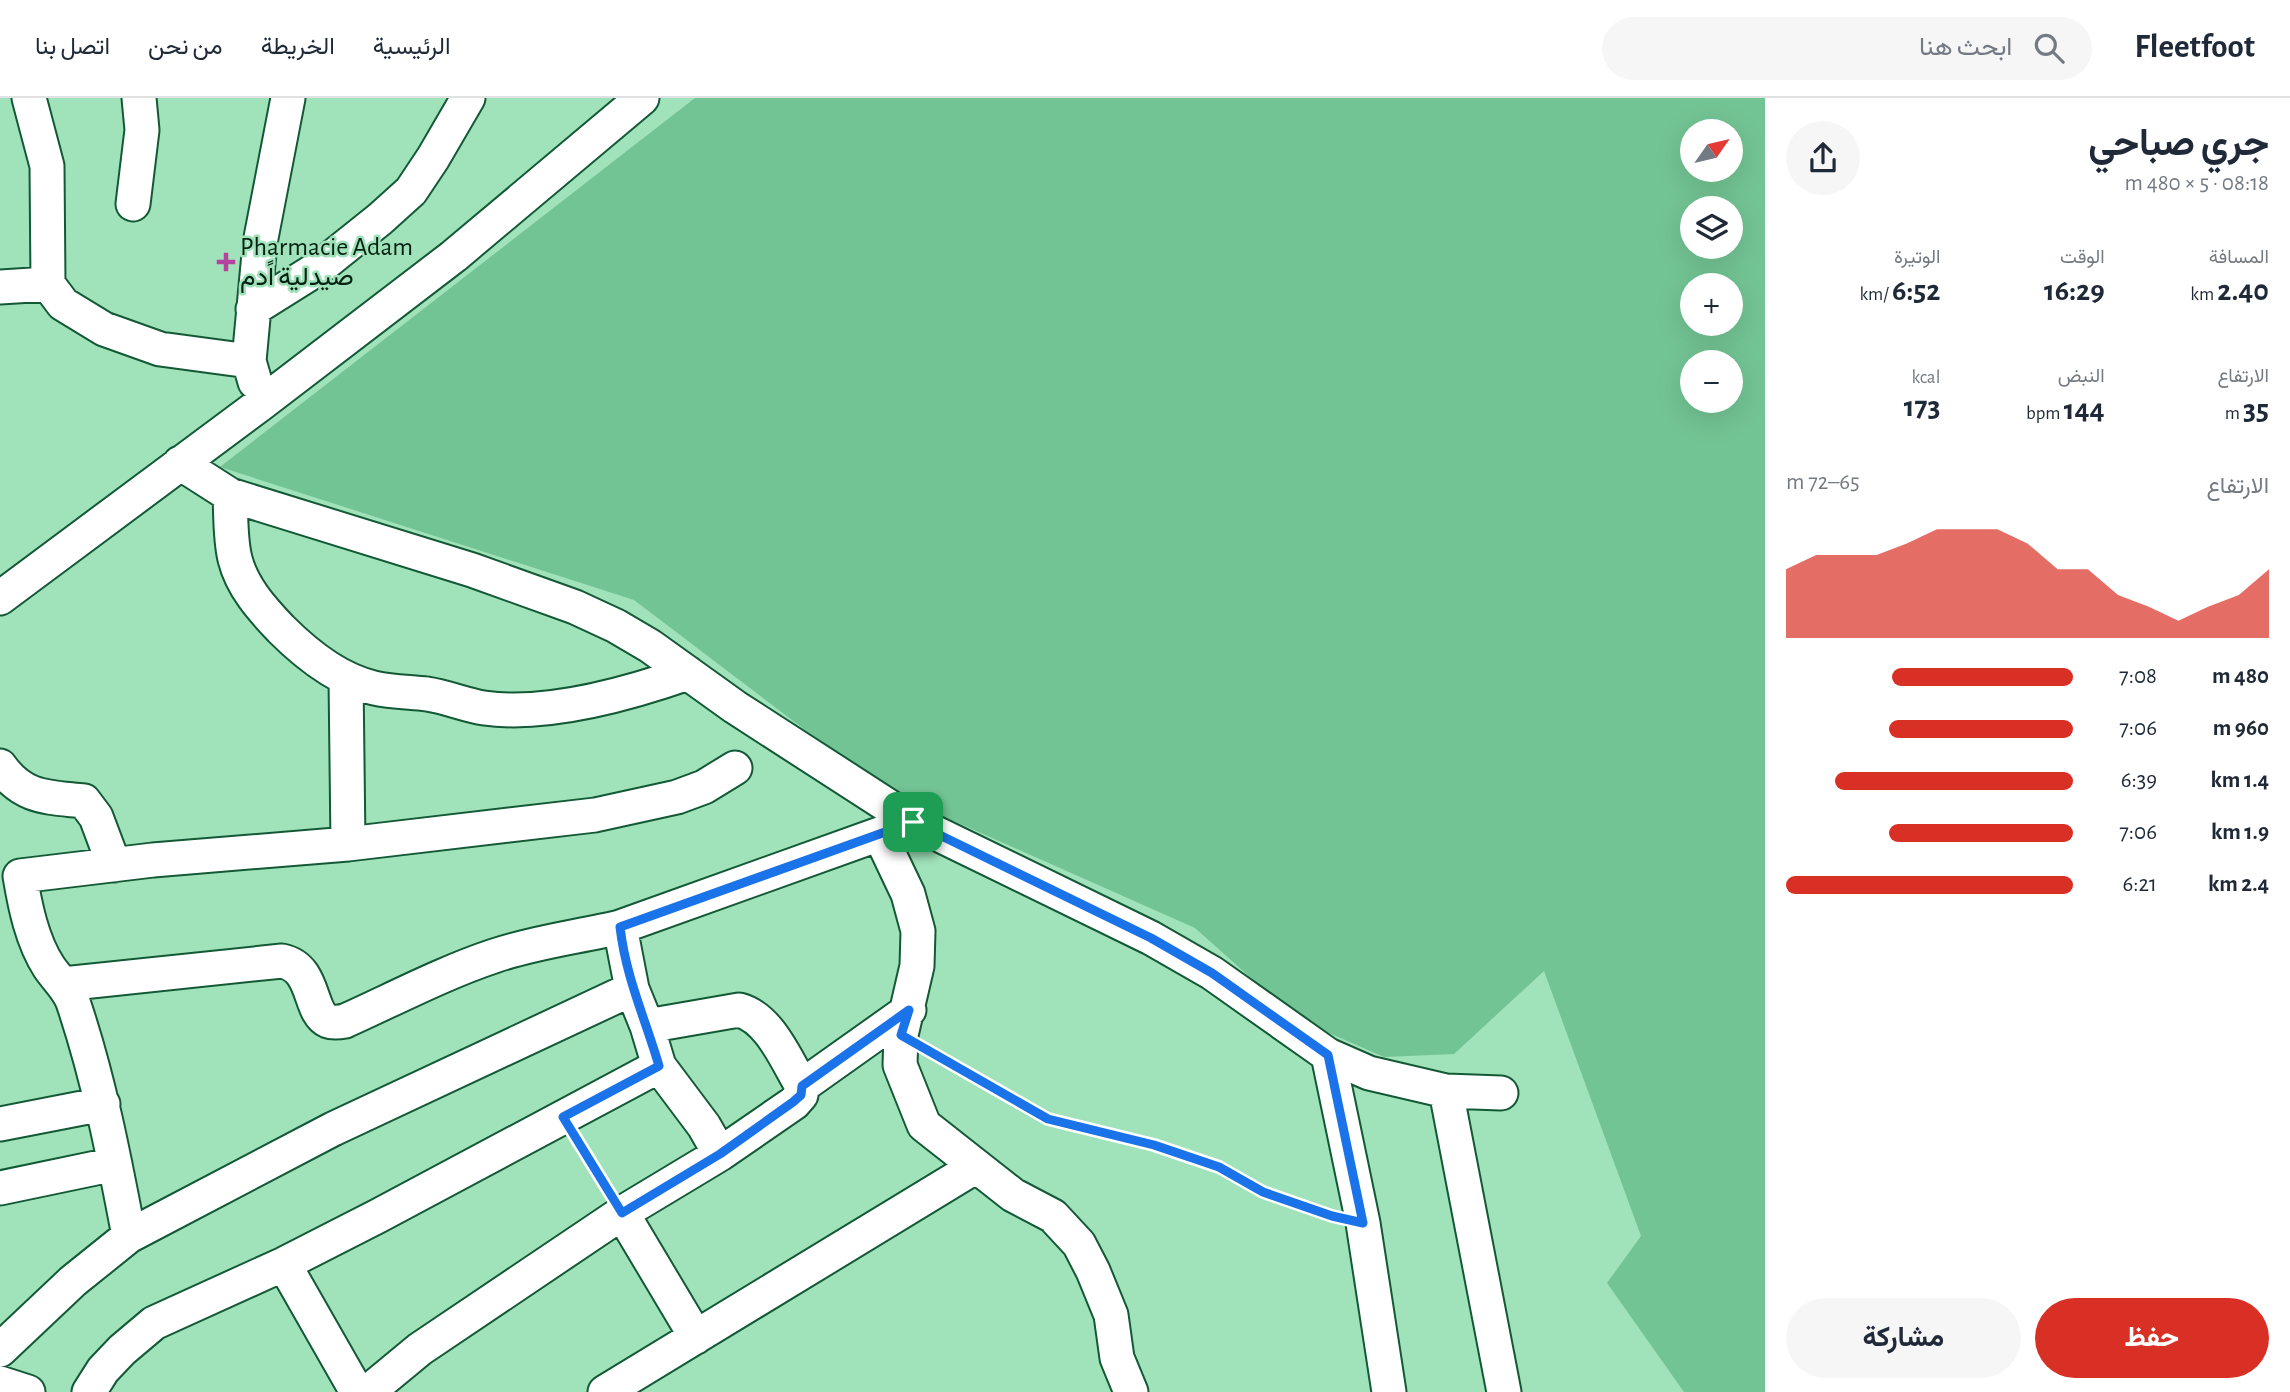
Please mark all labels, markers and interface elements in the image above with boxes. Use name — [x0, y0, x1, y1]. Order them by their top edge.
search box — [1602, 17, 2092, 80]
icon: search — [2030, 29, 2068, 67]
text: Fleetfoot — [2134, 31, 2255, 64]
text: ابحث هنا — [1919, 34, 2012, 60]
text: اتصل بنا — [35, 35, 110, 59]
text: من نحن — [148, 35, 223, 59]
text: الخريطة — [261, 35, 335, 59]
text: الرئيسية — [373, 35, 450, 59]
north arrow — [1680, 119, 1743, 182]
map controls — [1680, 119, 1743, 413]
button: share — [1786, 121, 1860, 195]
text: جري صباحي — [2088, 125, 2269, 163]
text: 08:18 · 5 × 480 m — [2124, 172, 2269, 195]
button: layers — [1680, 196, 1743, 259]
place label: Pharmacie Adam صيدلية اًدم — [240, 234, 413, 293]
text: الوتيرة — [1894, 248, 1940, 267]
text: الوقت — [2060, 248, 2105, 267]
text: المسافة — [2209, 248, 2269, 267]
marker: Pharmacie Adam صيدلية اًدم — [218, 254, 234, 270]
button: + — [1680, 273, 1743, 336]
text: 6:52 — [1892, 276, 1940, 306]
text: 16:29 — [2044, 276, 2105, 306]
text: 2.40 — [2217, 276, 2269, 306]
text: /km — [1859, 285, 1892, 304]
text: km — [2190, 285, 2217, 304]
button: − — [1680, 350, 1743, 413]
text: النبض — [2058, 367, 2105, 386]
text: الارتفاع — [2217, 367, 2269, 386]
text: kcal — [1911, 368, 1940, 387]
text: 173 — [1904, 392, 1940, 422]
text: 144 — [2064, 395, 2105, 425]
text: 35 — [2243, 395, 2269, 425]
text: bpm — [2026, 404, 2064, 423]
text: m — [2225, 404, 2243, 423]
text: 65–72 m — [1786, 471, 1860, 494]
text: الارتفاع — [2207, 475, 2269, 498]
text: 7:08 — [2119, 665, 2157, 688]
text: 480 m — [2212, 665, 2269, 688]
text: 7:06 — [2119, 717, 2157, 740]
text: 960 m — [2213, 717, 2269, 740]
text: 6:39 — [2121, 769, 2157, 792]
text: 1.4 km — [2210, 769, 2269, 792]
pin — [883, 792, 943, 852]
icon: arrive — [894, 803, 932, 841]
text: 7:06 — [2119, 821, 2157, 844]
text: 1.9 km — [2211, 821, 2269, 844]
text: 6:21 — [2123, 873, 2157, 896]
text: 2.4 km — [2208, 873, 2269, 896]
button: مشاركة — [1786, 1298, 2021, 1378]
button: حفظ — [2035, 1298, 2269, 1378]

